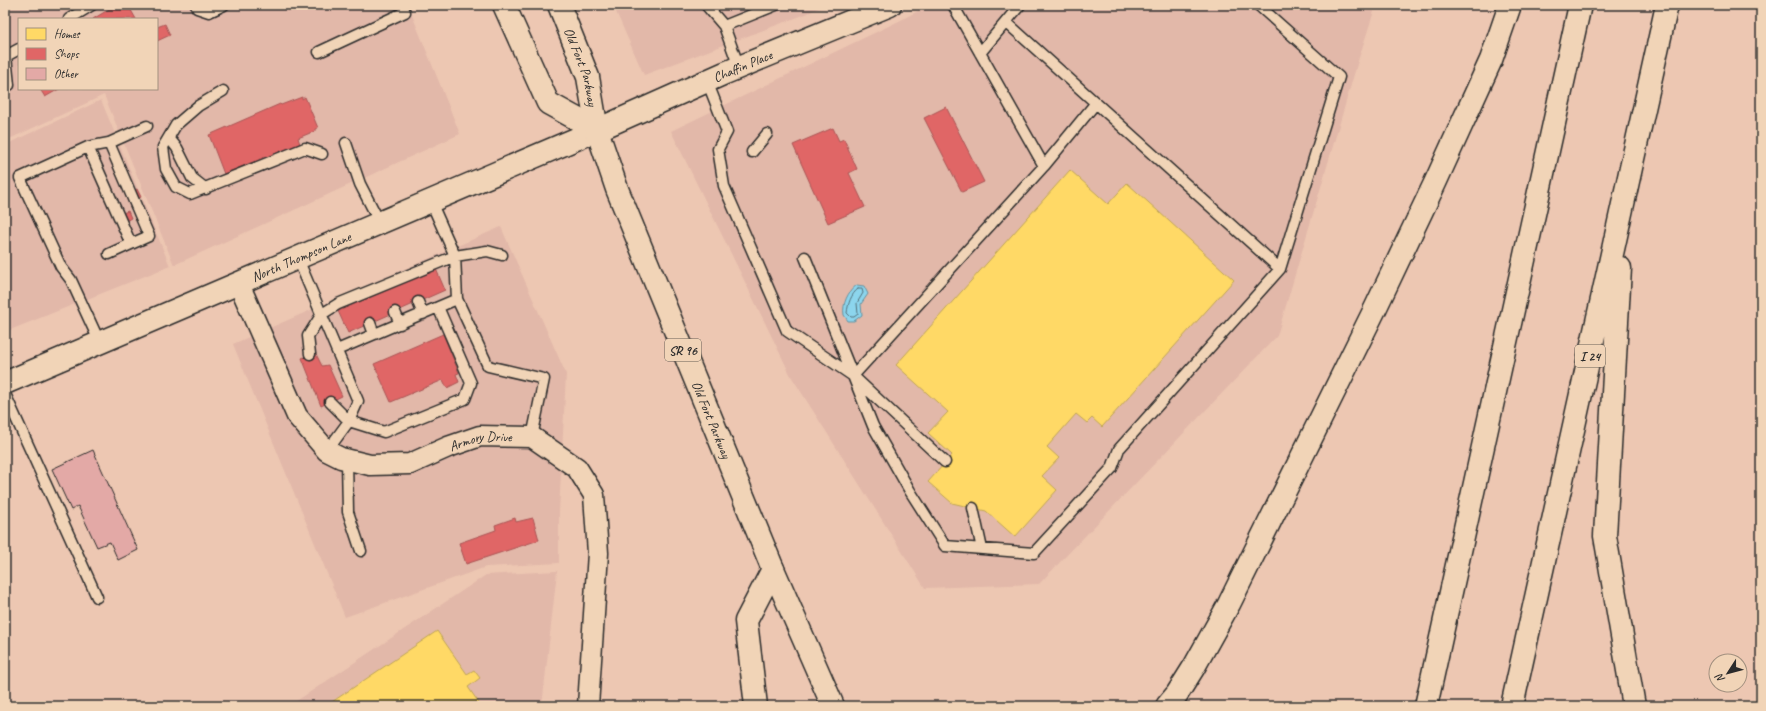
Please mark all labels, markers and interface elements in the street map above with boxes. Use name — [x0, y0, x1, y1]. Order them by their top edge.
legend — [18, 18, 158, 90]
street label: Old Fort Parkway — [560, 25, 601, 109]
text: Homes — [54, 26, 81, 42]
text: Shops — [54, 46, 79, 62]
street label: Chaffin Place — [711, 46, 776, 86]
text: Other — [54, 66, 80, 82]
street label: North Thompson Lane — [249, 228, 355, 286]
road number: SR 96 — [665, 339, 701, 361]
road number: I 24 — [1575, 345, 1605, 367]
street label: Old Fort Parkway — [688, 379, 735, 462]
street label: Armory Drive — [447, 428, 513, 455]
north arrow — [1708, 653, 1748, 693]
text: N — [1711, 670, 1728, 686]

